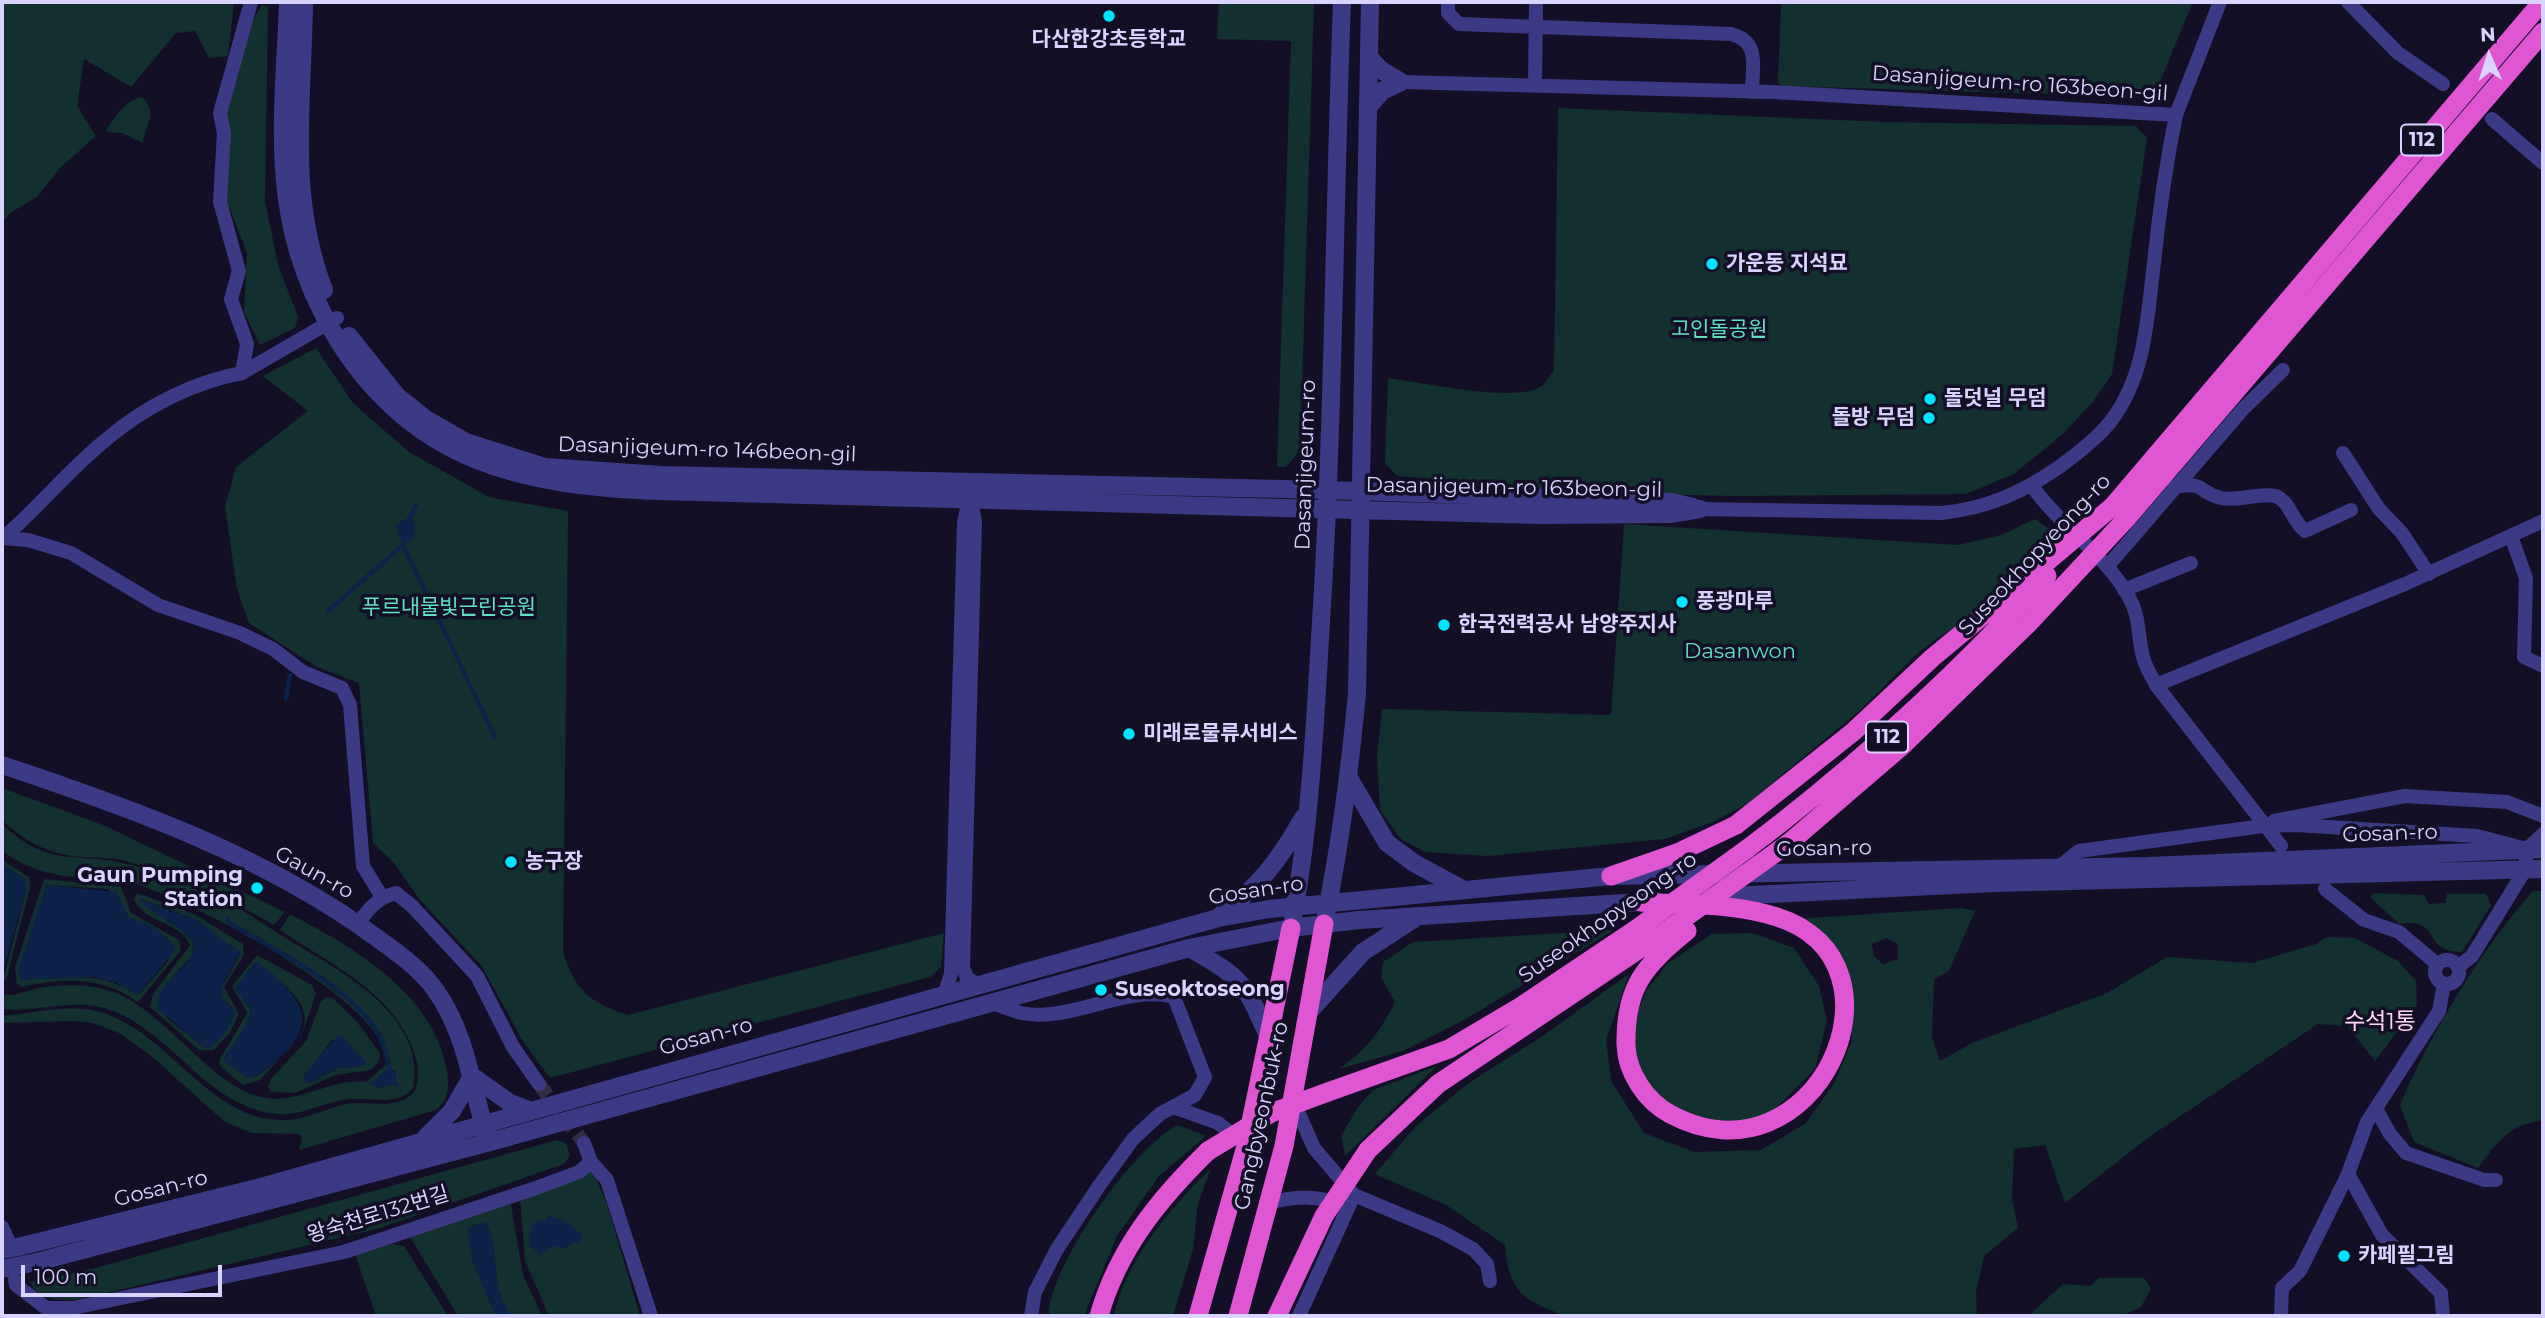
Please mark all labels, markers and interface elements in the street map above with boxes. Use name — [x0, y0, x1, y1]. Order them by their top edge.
marker: 다산한강초등학교 — [1101, 8, 1117, 24]
north arrow — [2454, 21, 2524, 91]
text: N — [2480, 23, 2496, 46]
place label: 다산한강초등학교 — [1032, 27, 1186, 53]
street label: Dasanjigeum-ro 163beon-gil — [1871, 61, 2169, 107]
road number: 112 — [2401, 124, 2443, 156]
place label: 가운동 지석묘 — [1726, 251, 1848, 277]
marker: 가운동 지석묘 — [1704, 256, 1720, 272]
park label: 고인돌공원 — [1671, 317, 1767, 343]
street label: Dasanjigeum-ro — [1290, 379, 1322, 551]
place label: 돌덧널 무덤 — [1944, 386, 2047, 412]
marker: 돌덧널 무덤 — [1922, 391, 1938, 407]
place label: 돌방 무덤 — [1832, 405, 1915, 431]
marker: 돌방 무덤 — [1921, 410, 1937, 426]
street label: Dasanjigeum-ro 146beon-gil — [557, 432, 857, 468]
street label: Suseokhopyeong-ro — [1954, 469, 2116, 641]
street label: Dasanjigeum-ro 163beon-gil — [1365, 473, 1663, 503]
place label: 풍광마루 — [1696, 589, 1773, 615]
marker: 풍광마루 — [1674, 594, 1690, 610]
park label: 푸르내물빛근린공원 — [362, 595, 536, 621]
place label: 한국전력공사 남양주지사 — [1458, 612, 1676, 638]
marker: 한국전력공사 남양주지사 — [1436, 617, 1452, 633]
park label: Dasanwon — [1684, 639, 1796, 665]
place label: 미래로물류서비스 — [1143, 721, 1298, 747]
road number: 112 — [1866, 722, 1908, 752]
marker: 미래로물류서비스 — [1121, 726, 1137, 742]
street label: Gosan-ro — [2342, 820, 2438, 848]
street label: Gosan-ro — [1776, 836, 1872, 862]
street label: Gaun-ro — [270, 841, 358, 905]
street label: Suseokhopyeong-ro — [1514, 847, 1702, 989]
place label: 농구장 — [525, 849, 583, 875]
marker: 농구장 — [503, 854, 519, 870]
place label: Gaun Pumping Station — [77, 863, 243, 913]
street label: Gosan-ro — [1207, 871, 1305, 911]
marker: Gaun Pumping Station — [249, 880, 265, 896]
place label: Suseoktoseong — [1115, 977, 1285, 1003]
marker: Suseoktoseong — [1093, 982, 1109, 998]
district label: 수석1통 — [2344, 1008, 2416, 1036]
street label: Gosan-ro — [657, 1012, 755, 1062]
street label: Gangbyeonbuk-ro — [1230, 1019, 1294, 1213]
street label: Gosan-ro — [112, 1165, 210, 1213]
street label: 왕숙천로132번길 — [304, 1181, 452, 1249]
place label: 카페필그림 — [2358, 1243, 2455, 1269]
marker: 카페필그림 — [2336, 1248, 2352, 1264]
scale bar — [24, 1252, 226, 1296]
text: 100 m — [34, 1264, 97, 1289]

